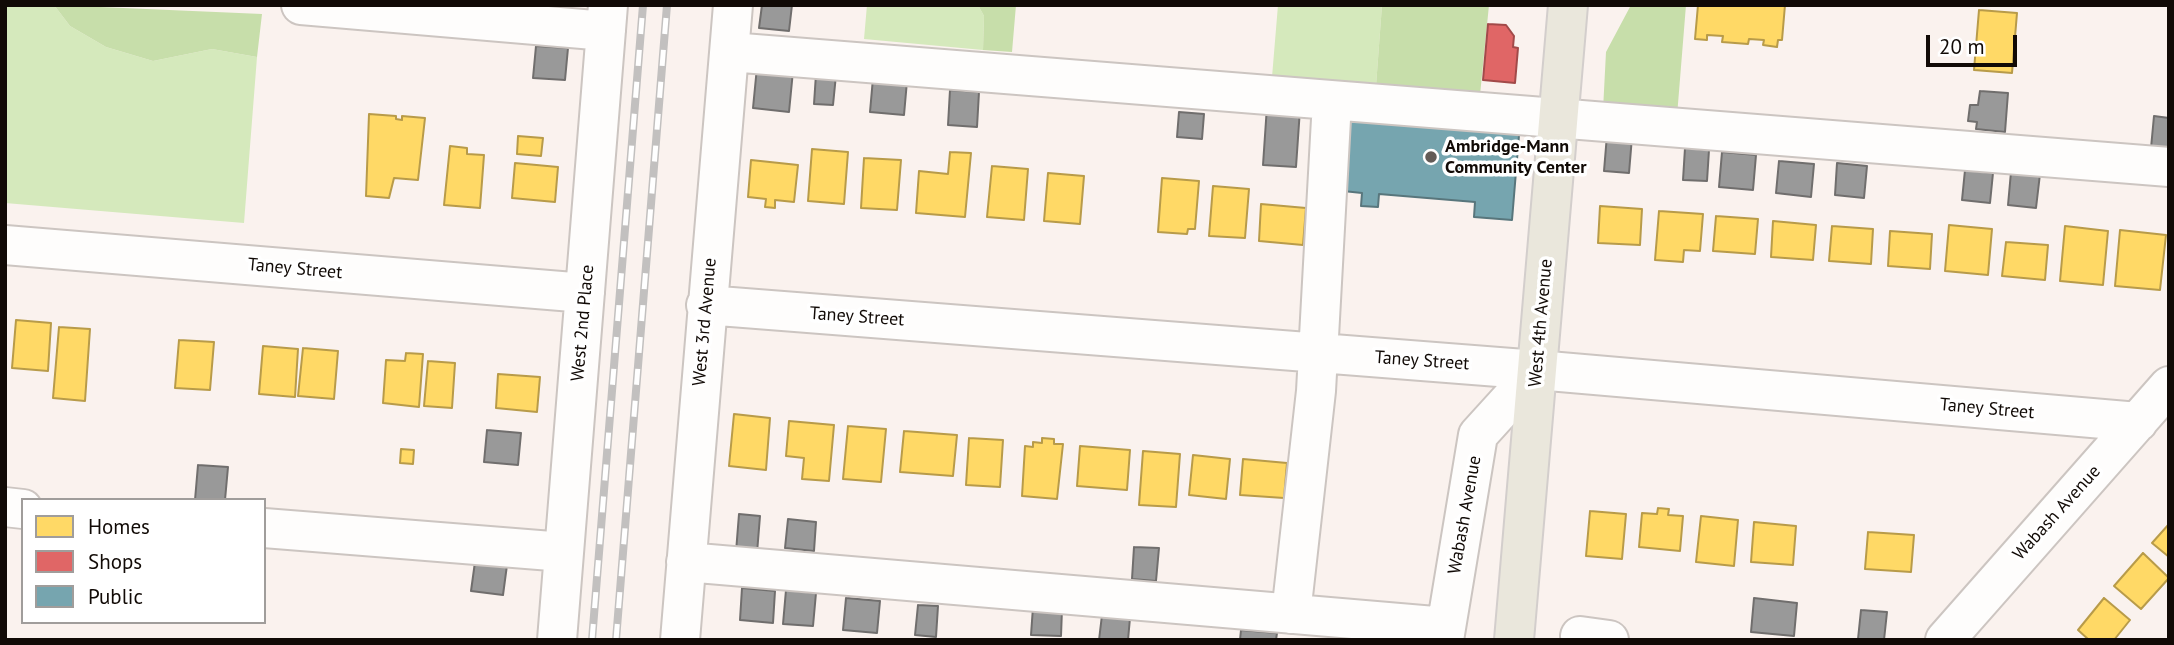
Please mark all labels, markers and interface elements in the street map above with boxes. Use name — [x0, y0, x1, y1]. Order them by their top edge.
scale bar — [1929, 21, 2020, 65]
text: 20 m — [1939, 33, 1985, 60]
place label: Ambridge-Mann Community Center — [1445, 136, 1586, 178]
marker: Ambridge-Mann Community Center — [1423, 149, 1439, 165]
street label: Taney Street — [247, 254, 343, 284]
street label: West 3rd Avenue — [689, 257, 721, 387]
street label: West 4th Avenue — [1525, 258, 1557, 388]
street label: West 2nd Place — [567, 264, 599, 382]
street label: Taney Street — [809, 303, 905, 331]
street label: Taney Street — [1374, 347, 1470, 375]
street label: Taney Street — [1939, 394, 2035, 424]
street label: Wabash Avenue — [1444, 454, 1486, 576]
street label: Wabash Avenue — [2009, 461, 2105, 565]
legend — [21, 498, 266, 624]
text: Homes — [88, 513, 150, 540]
text: Shops — [88, 548, 142, 575]
text: Public — [88, 583, 143, 610]

